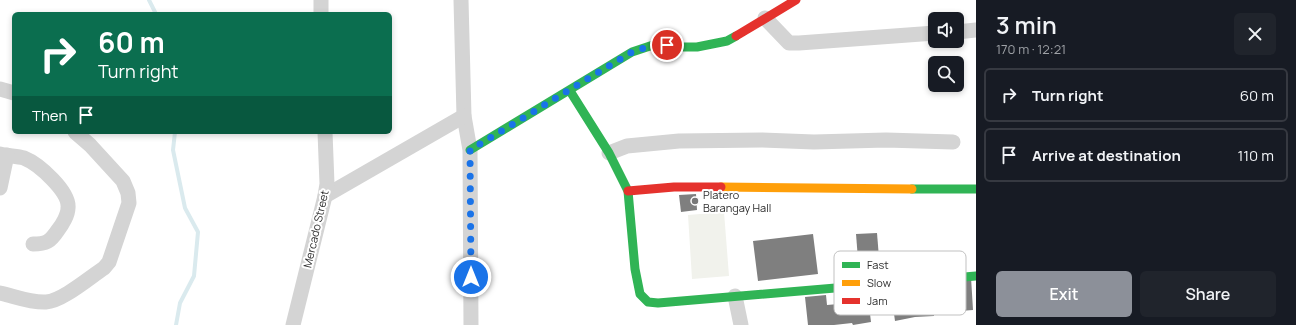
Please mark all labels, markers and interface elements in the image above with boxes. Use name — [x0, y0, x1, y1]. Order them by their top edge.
text: 3 min — [996, 8, 1057, 41]
map controls — [928, 12, 964, 92]
button: sound — [928, 12, 964, 48]
button: close — [1234, 13, 1276, 55]
text: 60 m — [98, 23, 165, 61]
icon: right — [32, 28, 84, 80]
pin — [650, 28, 684, 62]
icon: arrive — [656, 34, 678, 56]
text: 170 m · 12:21 — [996, 40, 1066, 58]
button: search — [928, 56, 964, 92]
text: Turn right — [98, 59, 179, 83]
icon: right — [998, 84, 1020, 106]
text: Turn right — [1032, 85, 1103, 106]
text: 60 m — [1240, 85, 1274, 106]
icon: arrive — [75, 104, 97, 126]
text: Then — [32, 105, 67, 126]
icon: arrive — [998, 144, 1020, 166]
text: Arrive at destination — [1032, 145, 1181, 166]
text: 110 m — [1237, 145, 1274, 166]
place label: Platero Barangay Hall — [703, 187, 771, 215]
street label: Mercado Street — [299, 189, 332, 269]
marker: Platero Barangay Hall — [690, 196, 700, 206]
legend — [834, 251, 966, 315]
position arrow — [450, 256, 492, 298]
text: Fast — [867, 257, 889, 272]
button: Exit — [996, 271, 1132, 317]
button: Share — [1140, 271, 1276, 317]
text: Slow — [867, 275, 892, 290]
text: Jam — [867, 293, 888, 308]

